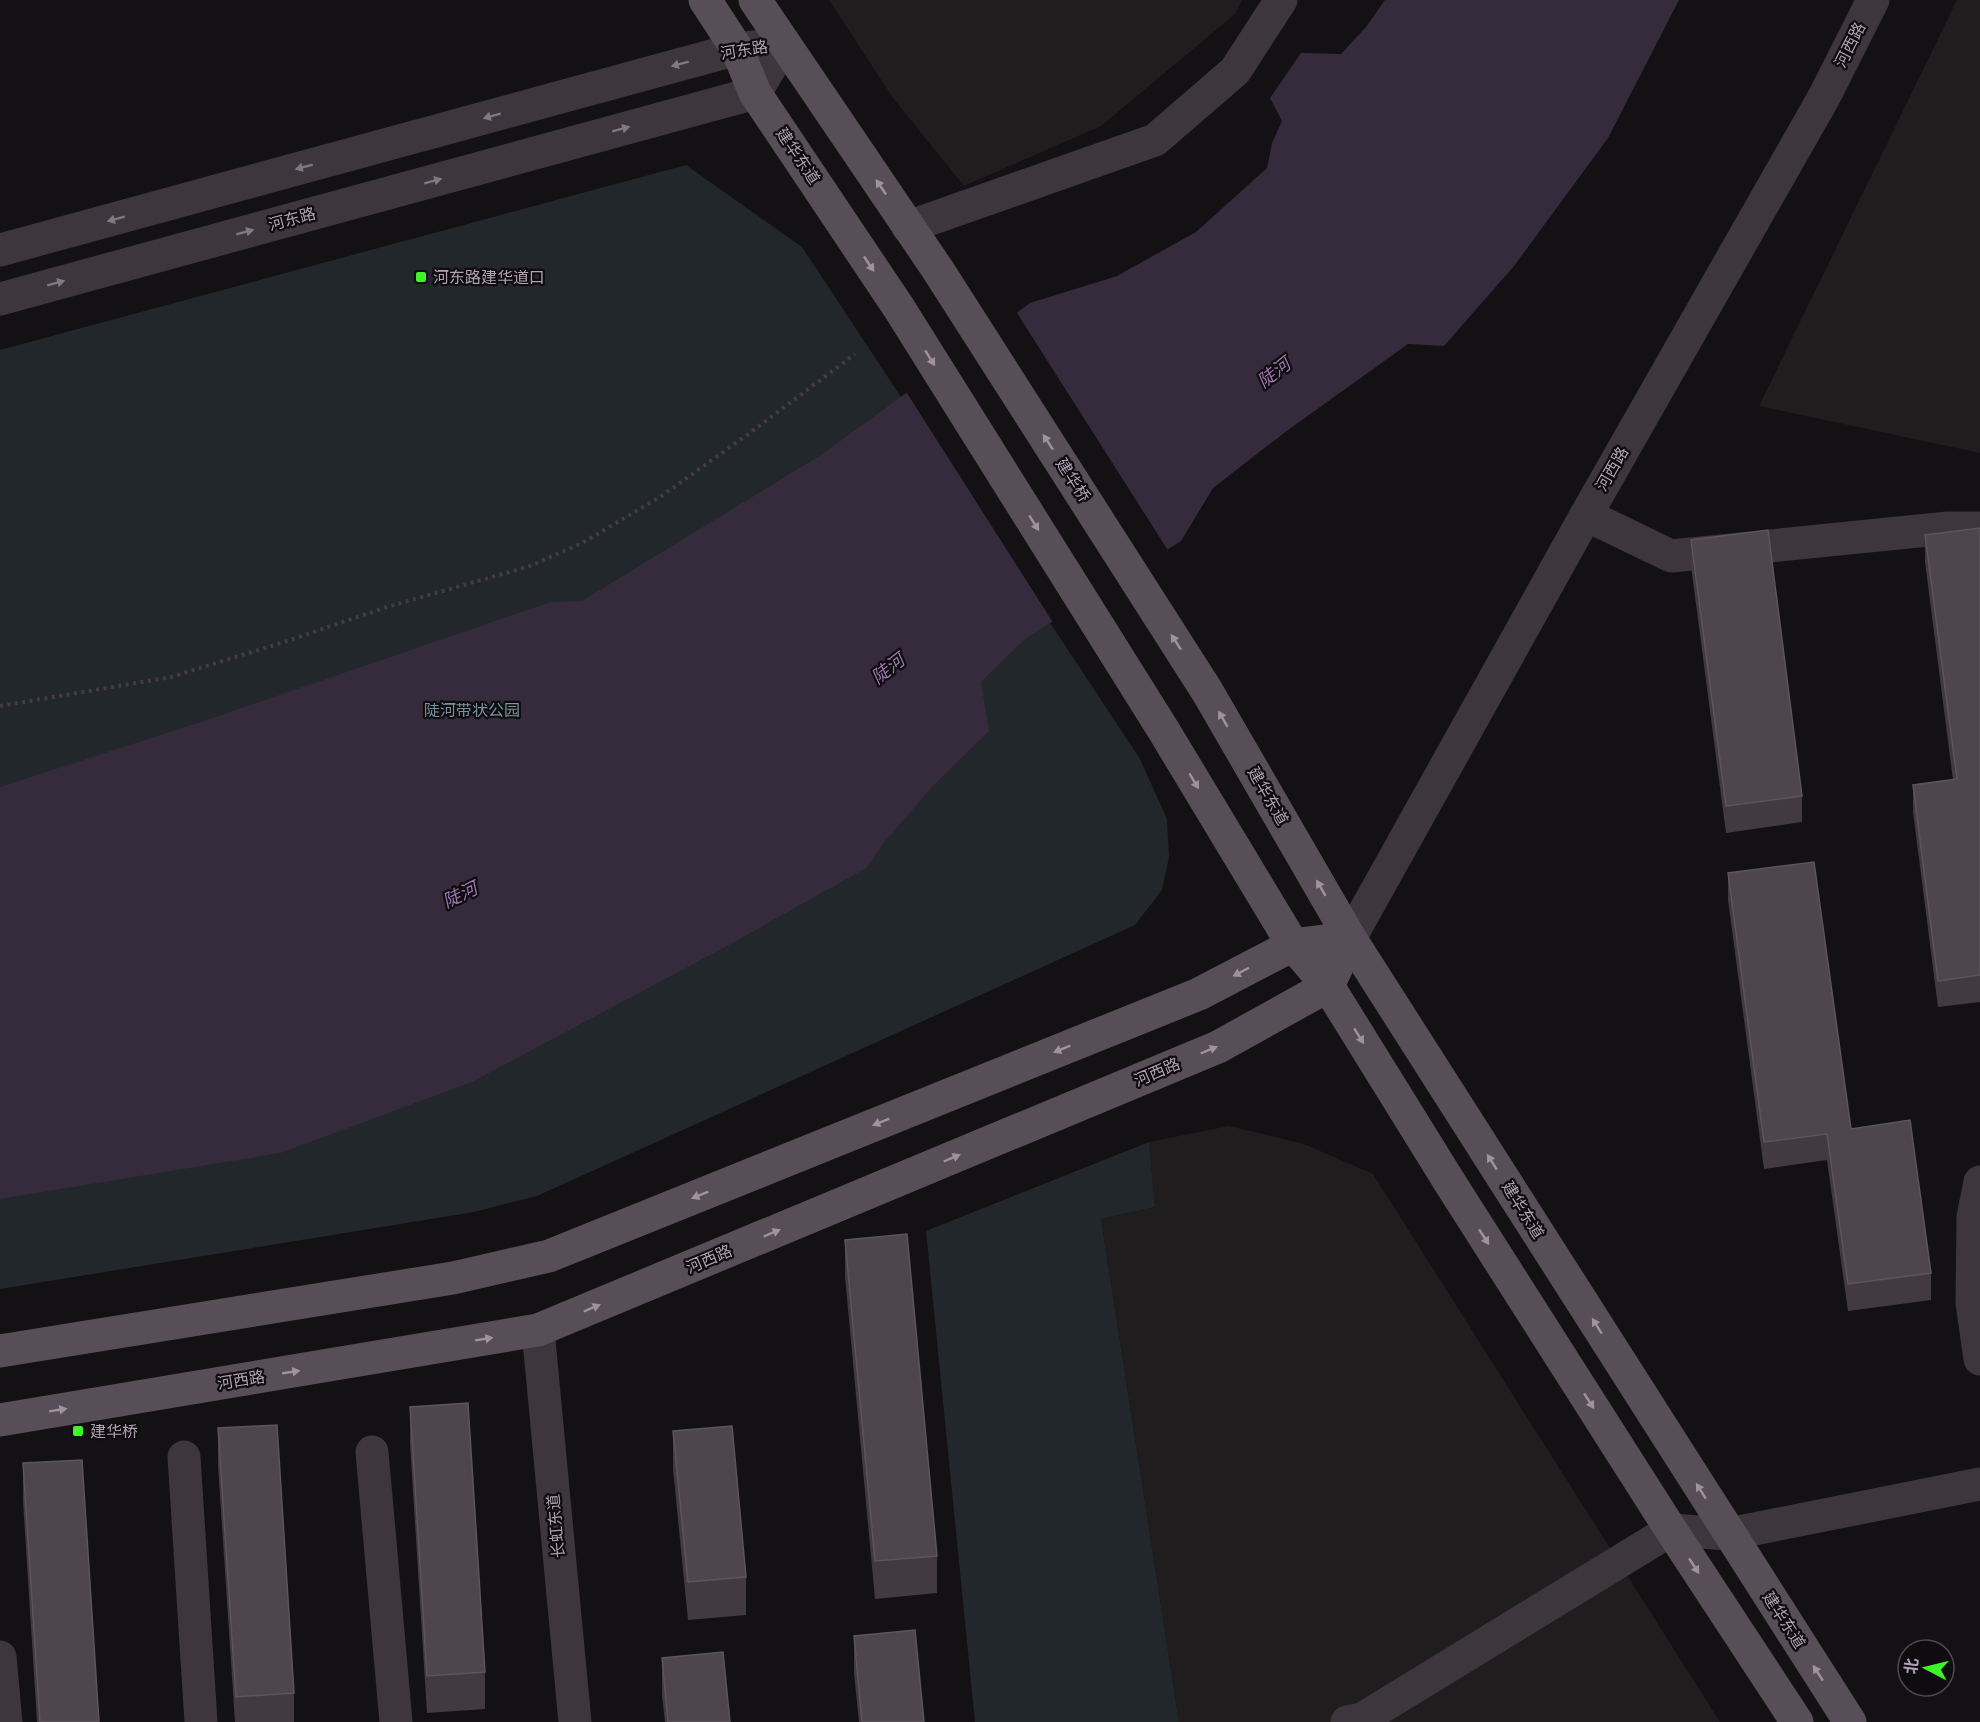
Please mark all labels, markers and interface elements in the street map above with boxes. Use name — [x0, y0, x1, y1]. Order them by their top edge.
street label: 河西路 — [1832, 20, 1868, 70]
street label: 河东路 — [719, 38, 769, 62]
one-way arrow — [671, 60, 689, 70]
one-way arrow — [483, 112, 501, 121]
one-way arrow — [612, 124, 630, 133]
street label: 建华东道 — [773, 125, 823, 187]
one-way arrow — [295, 163, 313, 173]
one-way arrow — [424, 175, 442, 185]
one-way arrow — [875, 179, 887, 195]
street label: 河东路 — [267, 205, 317, 233]
one-way arrow — [107, 215, 125, 224]
one-way arrow — [236, 227, 254, 236]
one-way arrow — [863, 255, 875, 271]
place label: 河东路建华道口 — [433, 269, 545, 286]
marker: 河东路建华道口 — [414, 270, 428, 284]
one-way arrow — [47, 278, 66, 288]
one-way arrow — [925, 350, 936, 366]
water label: 陡河 — [1254, 352, 1297, 392]
one-way arrow — [1043, 434, 1054, 450]
street label: 河西路 — [1593, 444, 1631, 494]
street label: 建华桥 — [1053, 455, 1093, 505]
one-way arrow — [1028, 515, 1039, 531]
one-way arrow — [1170, 634, 1181, 650]
water label: 陡河 — [868, 648, 911, 688]
park label: 陡河带状公园 — [424, 702, 520, 719]
one-way arrow — [1218, 711, 1229, 727]
street label: 建华东道 — [1245, 764, 1291, 828]
one-way arrow — [1189, 773, 1200, 789]
water label: 陡河 — [439, 877, 483, 912]
one-way arrow — [1316, 879, 1326, 896]
one-way arrow — [1232, 967, 1249, 977]
one-way arrow — [1353, 1028, 1364, 1044]
one-way arrow — [1053, 1044, 1071, 1054]
one-way arrow — [1201, 1045, 1219, 1055]
street label: 河西路 — [1132, 1055, 1182, 1089]
one-way arrow — [872, 1117, 890, 1127]
one-way arrow — [943, 1153, 961, 1163]
one-way arrow — [1487, 1154, 1498, 1170]
street label: 建华东道 — [1499, 1178, 1547, 1242]
one-way arrow — [691, 1190, 709, 1200]
one-way arrow — [763, 1228, 781, 1237]
one-way arrow — [1478, 1229, 1489, 1245]
street label: 河西路 — [684, 1242, 734, 1276]
one-way arrow — [583, 1303, 601, 1312]
one-way arrow — [1592, 1318, 1603, 1334]
one-way arrow — [474, 1335, 493, 1344]
one-way arrow — [282, 1367, 301, 1376]
street label: 河西路 — [216, 1368, 266, 1392]
one-way arrow — [1583, 1393, 1595, 1409]
one-way arrow — [48, 1406, 67, 1415]
place label: 建华桥 — [90, 1423, 138, 1440]
marker: 建华桥 — [71, 1424, 85, 1438]
one-way arrow — [1696, 1483, 1707, 1499]
street label: 长虹东道 — [545, 1493, 567, 1559]
one-way arrow — [1688, 1557, 1700, 1573]
street label: 建华东道 — [1759, 1589, 1809, 1651]
north arrow — [1896, 1638, 1956, 1698]
text: 北 — [1902, 1657, 1921, 1675]
one-way arrow — [1813, 1665, 1824, 1681]

